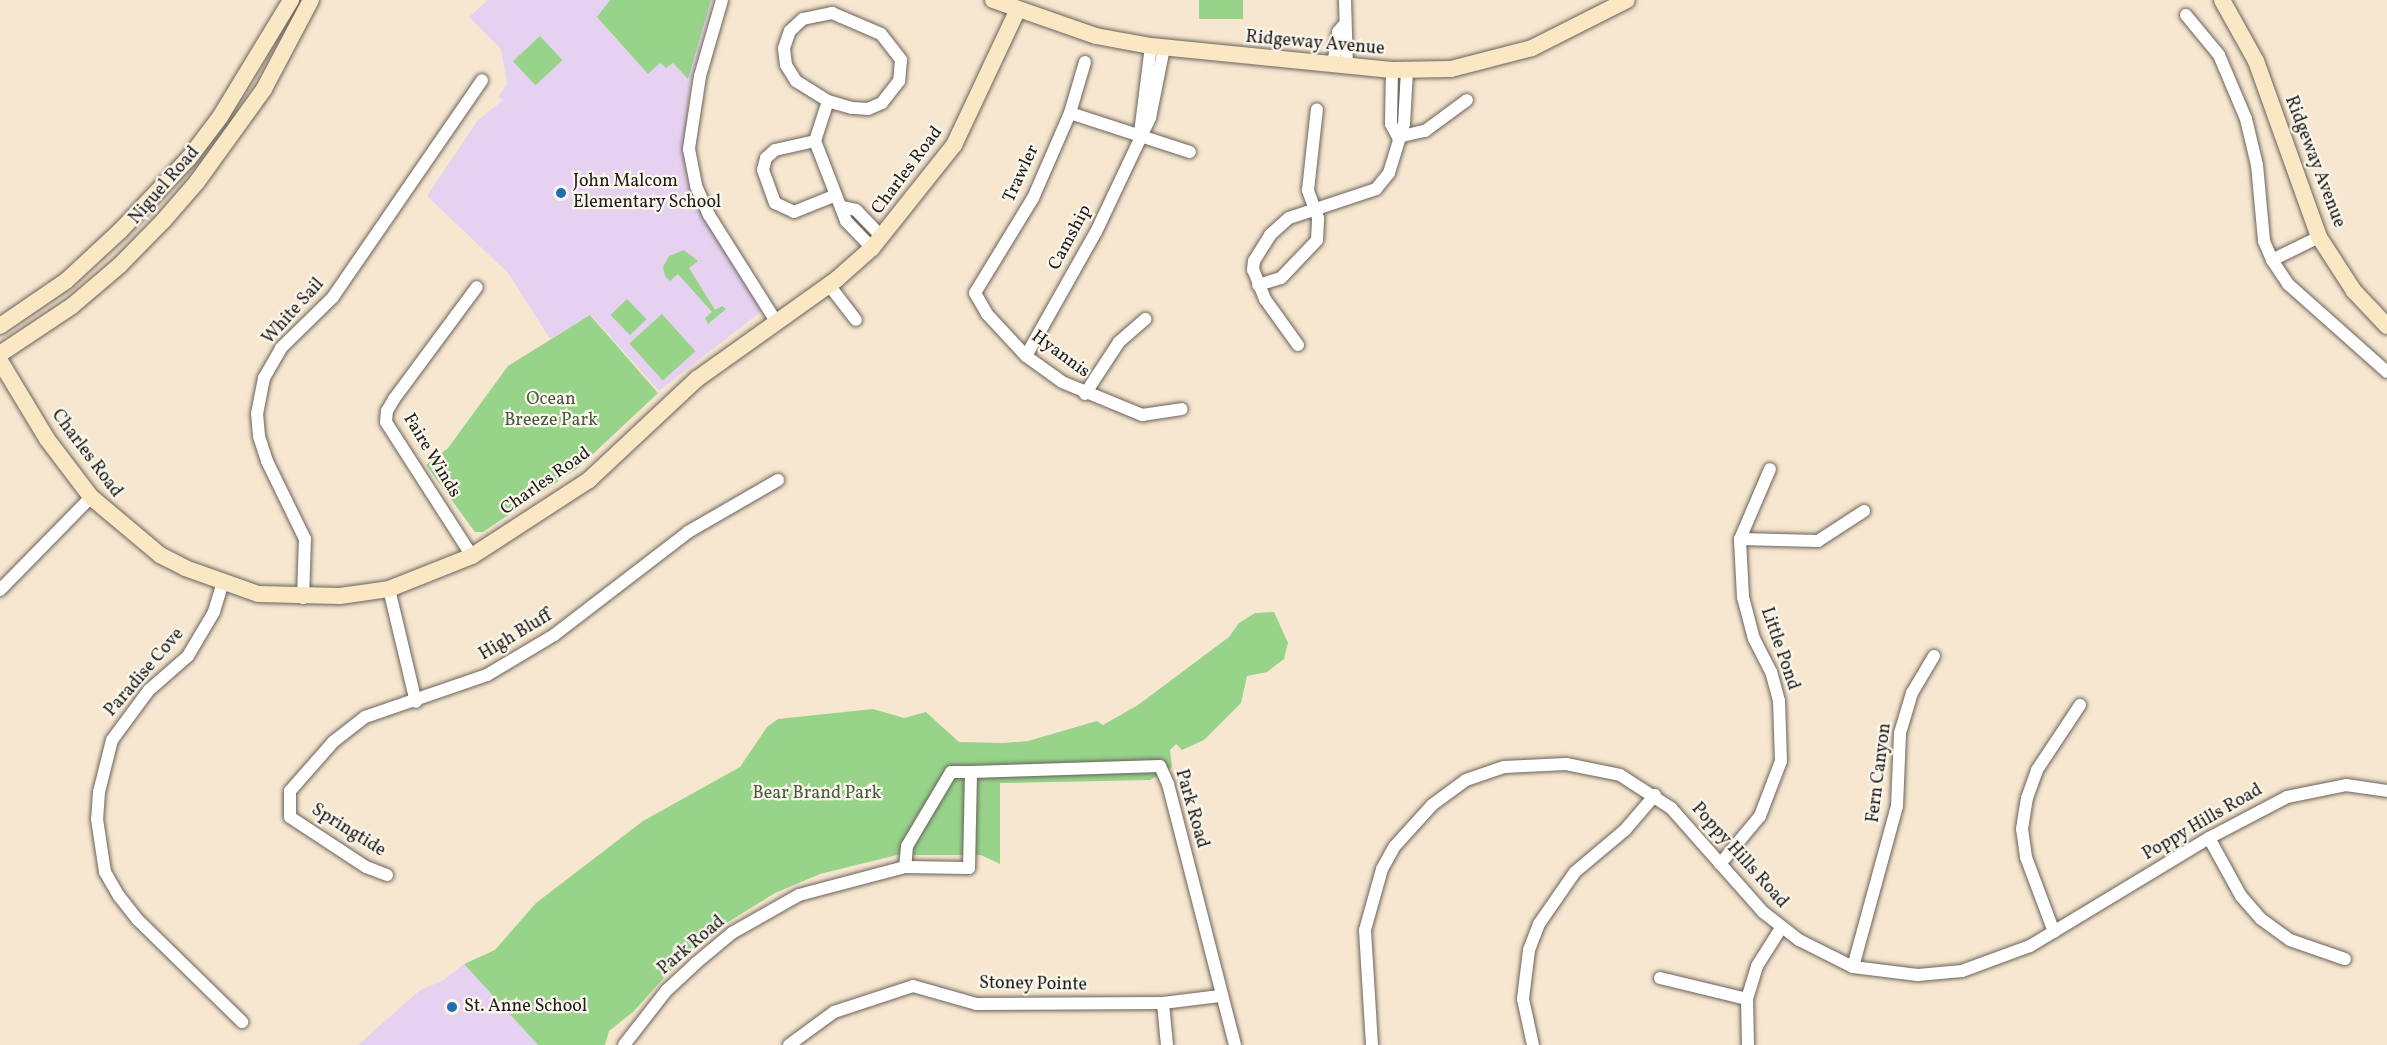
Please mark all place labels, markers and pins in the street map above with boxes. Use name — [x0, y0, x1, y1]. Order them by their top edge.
place label: John Malcom Elementary School — [573, 172, 722, 214]
marker: John Malcom Elementary School — [554, 186, 568, 200]
place label: St. Anne School — [464, 996, 587, 1018]
marker: St. Anne School — [445, 1000, 459, 1014]

